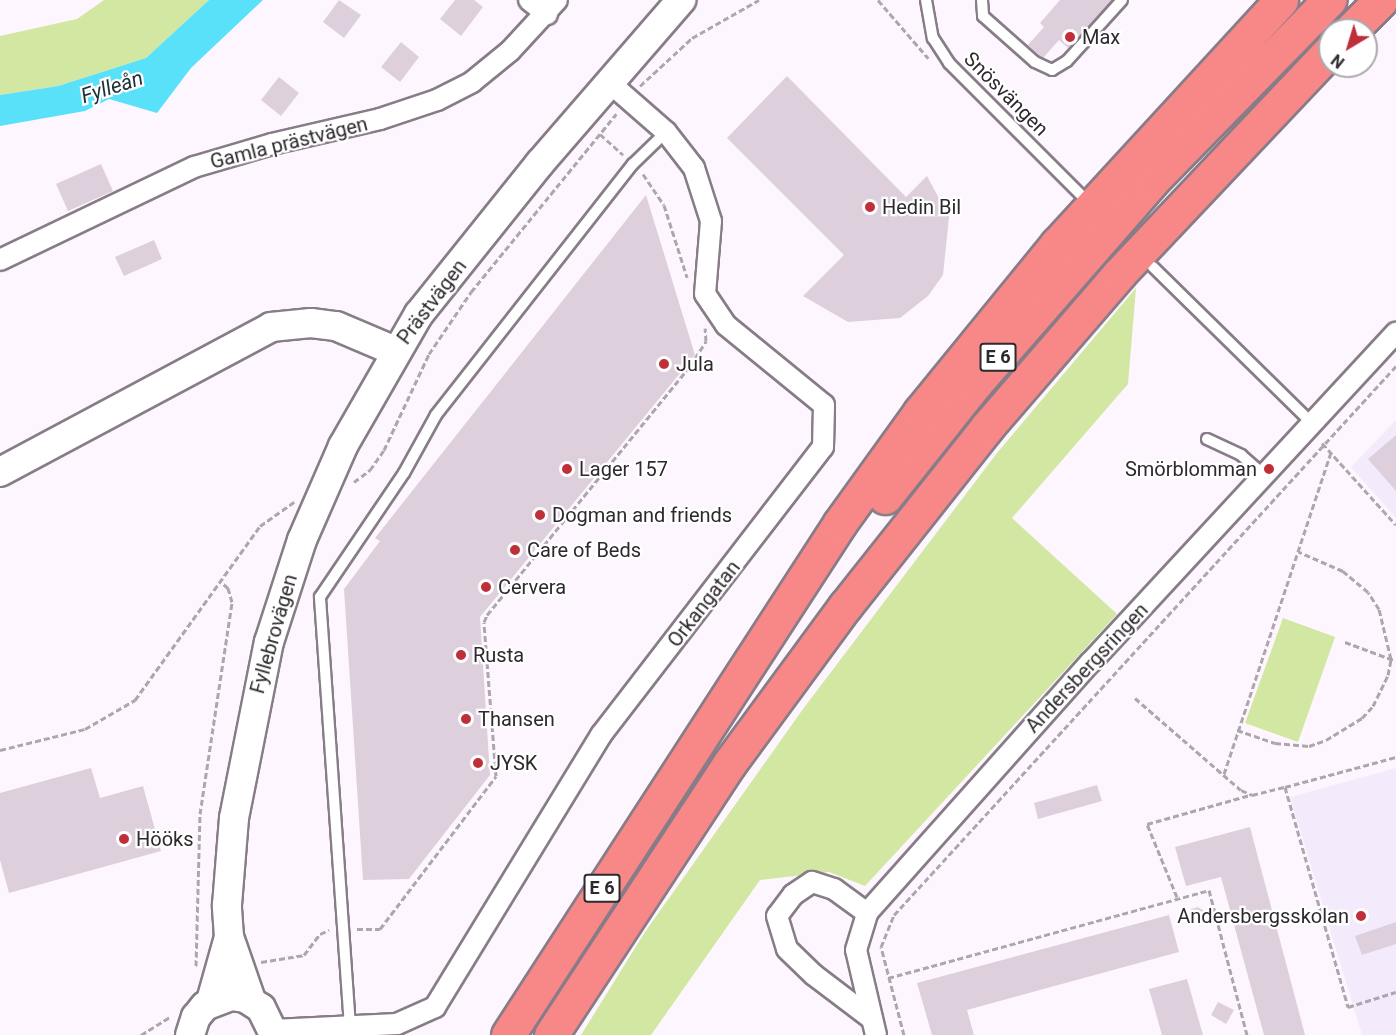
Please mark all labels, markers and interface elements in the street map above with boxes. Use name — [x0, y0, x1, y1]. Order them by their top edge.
north arrow — [1318, 18, 1378, 78]
place label: Max — [1082, 25, 1120, 49]
marker: Max — [1063, 30, 1077, 44]
street label: Snösvängen — [959, 47, 1053, 141]
text: N — [1328, 50, 1348, 72]
water label: Fylleån — [78, 65, 146, 109]
street label: Gamla prästvägen — [208, 112, 370, 174]
place label: Hedin Bil — [882, 195, 961, 219]
marker: Hedin Bil — [863, 200, 877, 214]
street label: Prästvägen — [392, 255, 472, 349]
road number: E 6 — [978, 342, 1018, 372]
place label: Jula — [676, 352, 714, 376]
marker: Jula — [657, 357, 671, 371]
place label: Lager 157 — [579, 457, 668, 481]
place label: Smörblomman — [1125, 457, 1257, 481]
marker: Lager 157 — [560, 462, 574, 476]
marker: Smörblomman — [1262, 462, 1276, 476]
place label: Dogman and friends — [552, 503, 732, 527]
marker: Dogman and friends — [533, 508, 547, 522]
place label: Care of Beds — [527, 538, 641, 562]
marker: Care of Beds — [508, 543, 522, 557]
street label: Orkangatan — [663, 556, 745, 652]
street label: Fyllebrovägen — [246, 572, 302, 696]
place label: Cervera — [498, 575, 566, 599]
marker: Cervera — [479, 580, 493, 594]
street label: Andersbergsringen — [1021, 598, 1153, 738]
place label: Rusta — [473, 643, 524, 667]
marker: Rusta — [454, 648, 468, 662]
place label: Thansen — [478, 707, 555, 731]
marker: Thansen — [459, 712, 473, 726]
place label: JYSK — [490, 751, 537, 775]
marker: JYSK — [471, 756, 485, 770]
place label: Hööks — [136, 827, 194, 851]
marker: Hööks — [117, 832, 131, 846]
road number: E 6 — [582, 873, 622, 903]
place label: Andersbergsskolan — [1177, 904, 1349, 928]
marker: Andersbergsskolan — [1354, 909, 1368, 923]

